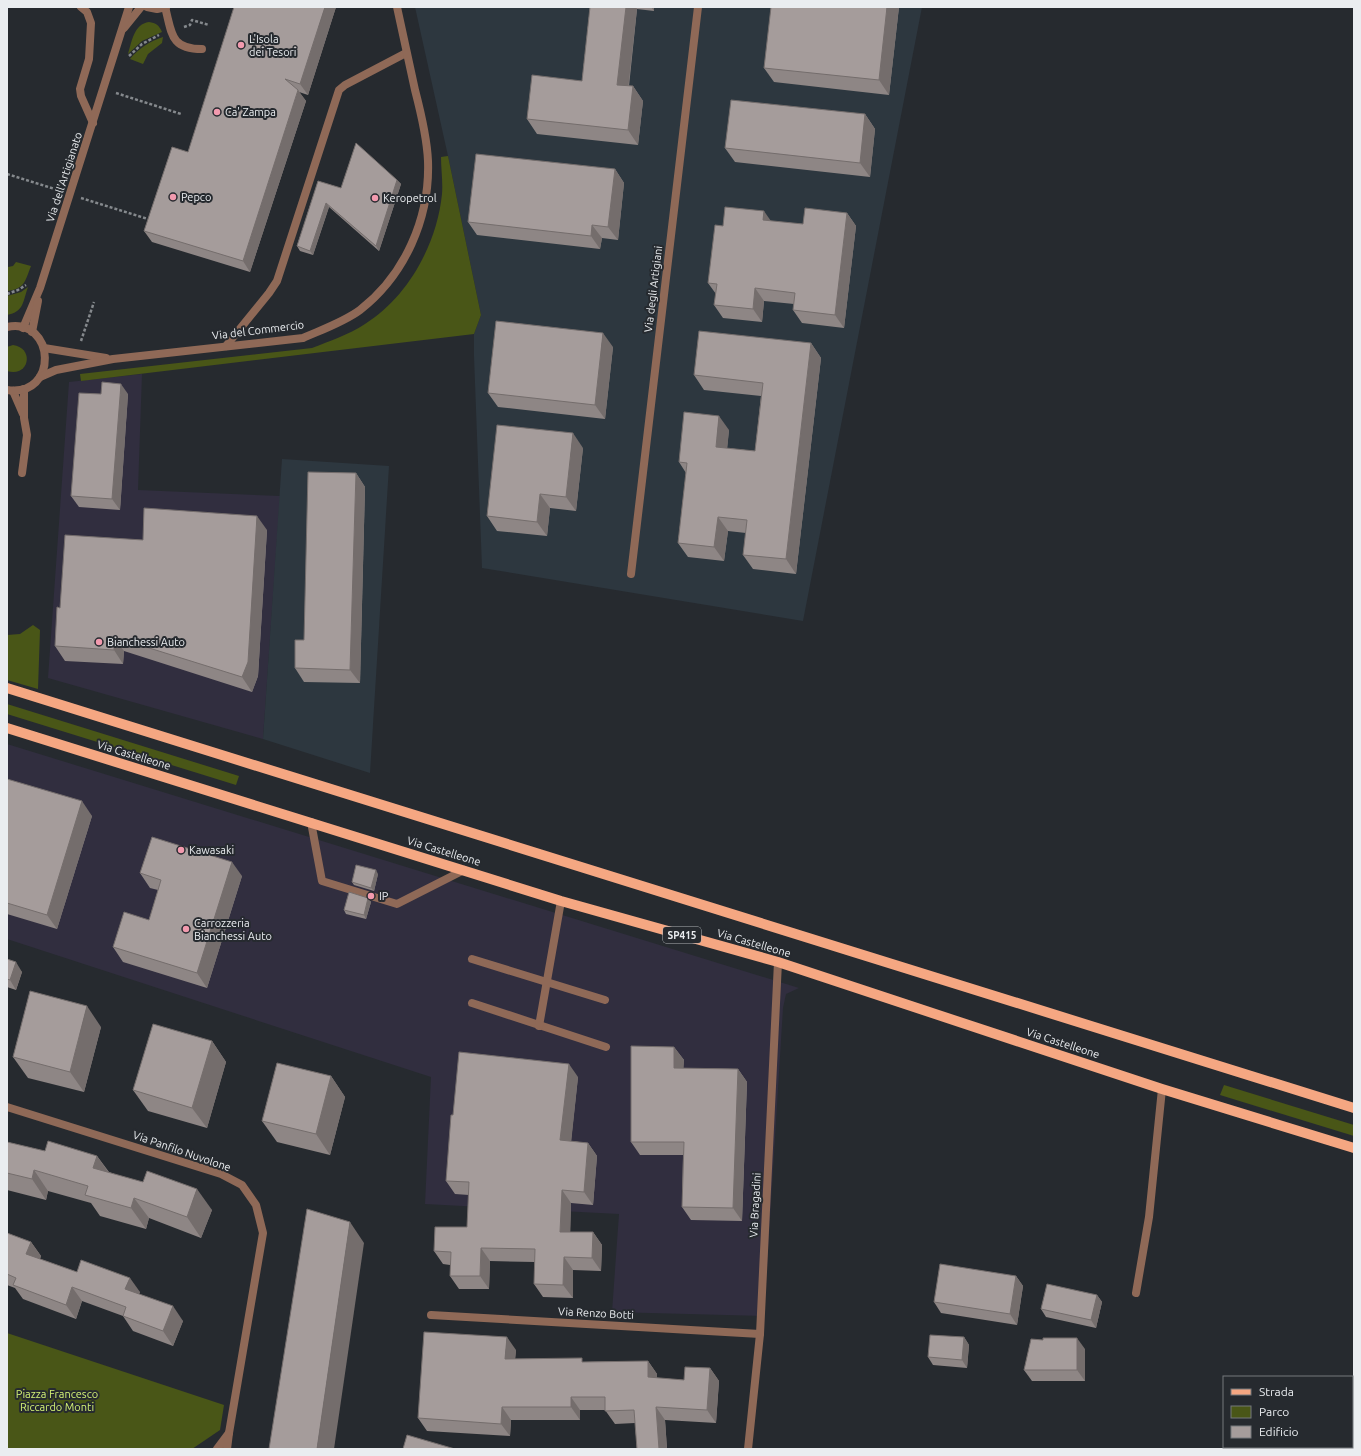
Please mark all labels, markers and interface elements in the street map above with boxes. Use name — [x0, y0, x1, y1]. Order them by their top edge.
place label: L'Isola dei Tesori — [249, 33, 296, 58]
marker: L'Isola dei Tesori — [236, 40, 246, 50]
place label: Ca' Zampa — [225, 106, 276, 118]
marker: Ca' Zampa — [212, 107, 222, 117]
street label: Via dell'Artigianato — [44, 130, 84, 224]
place label: Pepco — [181, 191, 211, 203]
marker: Pepco — [168, 192, 178, 202]
place label: Keropetrol — [383, 192, 437, 204]
marker: Keropetrol — [370, 193, 380, 203]
street label: Via degli Artigiani — [642, 245, 664, 333]
street label: Via del Commercio — [211, 318, 305, 342]
place label: Bianchessi Auto — [107, 636, 185, 648]
marker: Bianchessi Auto — [94, 637, 104, 647]
street label: Via Castelleone — [96, 738, 172, 772]
street label: Via Castelleone — [406, 834, 482, 868]
place label: Kawasaki — [189, 844, 234, 856]
marker: Kawasaki — [176, 845, 186, 855]
place label: IP — [379, 890, 389, 902]
marker: IP — [366, 891, 376, 901]
place label: Carrozzeria Bianchessi Auto — [194, 917, 272, 942]
marker: Carrozzeria Bianchessi Auto — [181, 924, 191, 934]
road number: SP415 — [663, 927, 701, 943]
street label: Via Castelleone — [716, 927, 792, 959]
street label: Via Castelleone — [1025, 1025, 1101, 1061]
street label: Via Panfilo Nuvolone — [131, 1129, 233, 1173]
street label: Via Bragadini — [747, 1172, 763, 1238]
street label: Via Renzo Botti — [558, 1305, 634, 1321]
legend — [1223, 1376, 1353, 1448]
text: Strada — [1259, 1385, 1294, 1398]
park label: Piazza Francesco Riccardo Monti — [16, 1388, 98, 1413]
text: Parco — [1259, 1405, 1289, 1418]
text: Edificio — [1259, 1425, 1299, 1438]

